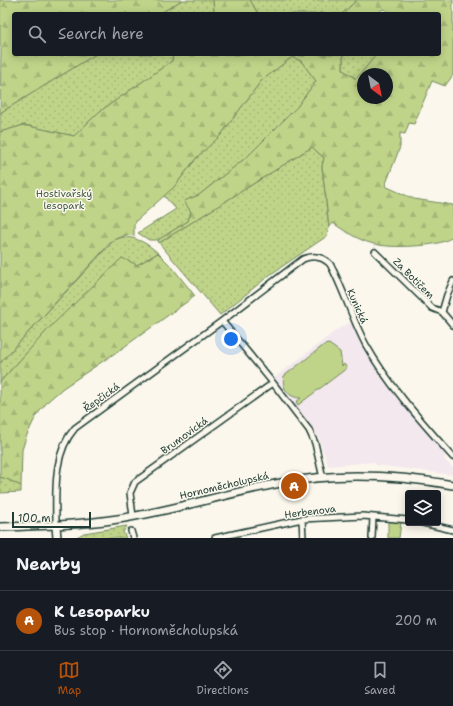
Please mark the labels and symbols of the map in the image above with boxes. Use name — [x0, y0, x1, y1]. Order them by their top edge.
north arrow — [357, 68, 393, 104]
park label: Hostivařský lesopark — [36, 187, 92, 212]
street label: Za Botičem — [390, 255, 437, 302]
street label: Kunická — [344, 287, 371, 326]
your location — [221, 329, 241, 349]
street label: Řepčická — [81, 379, 123, 415]
street label: Brumovická — [158, 414, 211, 457]
street label: Hornoměcholupská — [178, 469, 271, 502]
pin: A — [281, 471, 307, 501]
street label: Herbenova — [284, 502, 337, 521]
scale bar — [12, 510, 91, 529]

